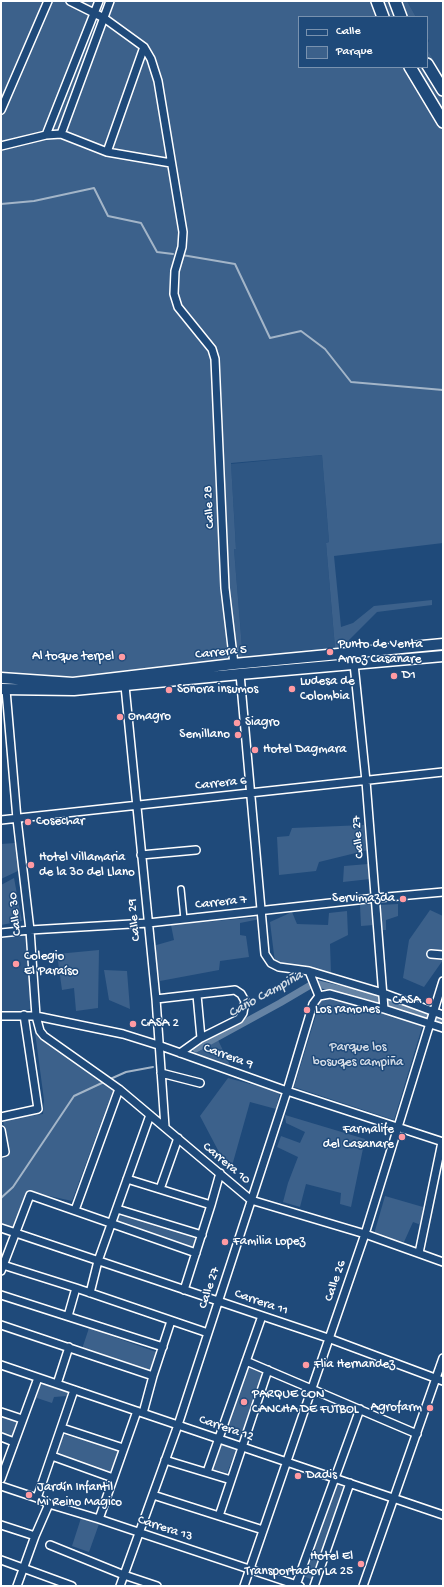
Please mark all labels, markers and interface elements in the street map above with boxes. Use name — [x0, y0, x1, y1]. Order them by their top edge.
legend — [298, 16, 428, 68]
text: Calle — [336, 25, 361, 39]
text: Parque — [336, 45, 373, 59]
street label: Calle 28 — [201, 485, 219, 529]
place label: Punto de Venta Arroz Casanare — [338, 637, 423, 668]
street label: Carrera 5 — [194, 643, 248, 663]
marker: Punto de Venta Arroz Casanare — [325, 647, 335, 657]
place label: Al toque terpel — [32, 649, 114, 665]
marker: Al toque terpel — [117, 652, 127, 662]
place label: D1 — [402, 668, 416, 684]
marker: D1 — [389, 671, 399, 681]
place label: Ludesa de Colombia — [300, 674, 355, 705]
place label: Sonora insumos — [177, 682, 258, 698]
marker: Ludesa de Colombia — [287, 684, 297, 694]
marker: Sonora insumos — [164, 685, 174, 695]
place label: Omagro — [128, 709, 171, 725]
marker: Omagro — [115, 712, 125, 722]
place label: Siagro — [245, 715, 280, 731]
marker: Siagro — [232, 718, 242, 728]
place label: Semillano — [179, 727, 230, 743]
marker: Semillano — [233, 730, 243, 740]
place label: Hotel Dagmara — [263, 742, 346, 758]
marker: Hotel Dagmara — [250, 745, 260, 755]
street label: Carrera 6 — [194, 774, 248, 794]
place label: Cosechar — [36, 814, 85, 830]
street label: Calle 27 — [349, 815, 369, 859]
marker: Cosechar — [23, 817, 33, 827]
place label: Hotel Villamaria de la 30 del Llano — [39, 850, 135, 881]
marker: Hotel Villamaria de la 30 del Llano — [26, 860, 36, 870]
street label: Calle 30 — [6, 891, 26, 937]
place label: Servimazda — [332, 891, 395, 907]
street label: Carrera 7 — [194, 893, 248, 913]
marker: Servimazda — [398, 894, 408, 904]
street label: Calle 29 — [125, 898, 145, 942]
place label: Colegio El Paraíso — [24, 949, 79, 980]
marker: Colegio El Paraíso — [11, 959, 21, 969]
water label: Caño Campiña — [226, 968, 306, 1022]
place label: CASA — [393, 993, 421, 1009]
marker: CASA — [424, 996, 434, 1006]
place label: Los ramones — [315, 1002, 380, 1018]
marker: Los ramones — [302, 1005, 312, 1015]
place label: CASA 2 — [141, 1016, 179, 1032]
marker: CASA 2 — [128, 1019, 138, 1029]
park label: Parque los bosuqes campiña — [313, 1040, 403, 1071]
street label: Carrera 9 — [201, 1041, 255, 1073]
place label: Farmalife del Casanare — [323, 1122, 394, 1153]
marker: Farmalife del Casanare — [397, 1132, 407, 1142]
street label: Carrera 10 — [199, 1139, 253, 1189]
place label: Familia Lopez — [233, 1234, 305, 1250]
marker: Familia Lopez — [220, 1237, 230, 1247]
street label: Calle 26 — [322, 1258, 350, 1304]
street label: Calle 27 — [196, 1265, 224, 1311]
street label: Carrera 11 — [232, 1287, 290, 1319]
place label: Flia Hernandez — [314, 1357, 395, 1373]
marker: Flia Hernandez — [301, 1360, 311, 1370]
place label: PARQUE CON CANCHA DE FUTBOL — [252, 1387, 358, 1418]
marker: PARQUE CON CANCHA DE FUTBOL — [239, 1397, 249, 1407]
place label: Agrofarm — [371, 1400, 422, 1416]
marker: Agrofarm — [425, 1403, 435, 1413]
street label: Carrera 12 — [197, 1412, 255, 1446]
place label: Dadis — [306, 1468, 337, 1484]
marker: Dadis — [293, 1471, 303, 1481]
place label: Jardín Infantil Mi Reino Magico — [37, 1480, 122, 1511]
marker: Jardín Infantil Mi Reino Magico — [24, 1490, 34, 1500]
street label: Carrera 13 — [135, 1513, 195, 1545]
place label: Hotel El Transportador La 25 — [245, 1549, 353, 1580]
marker: Hotel El Transportador La 25 — [356, 1559, 366, 1569]

